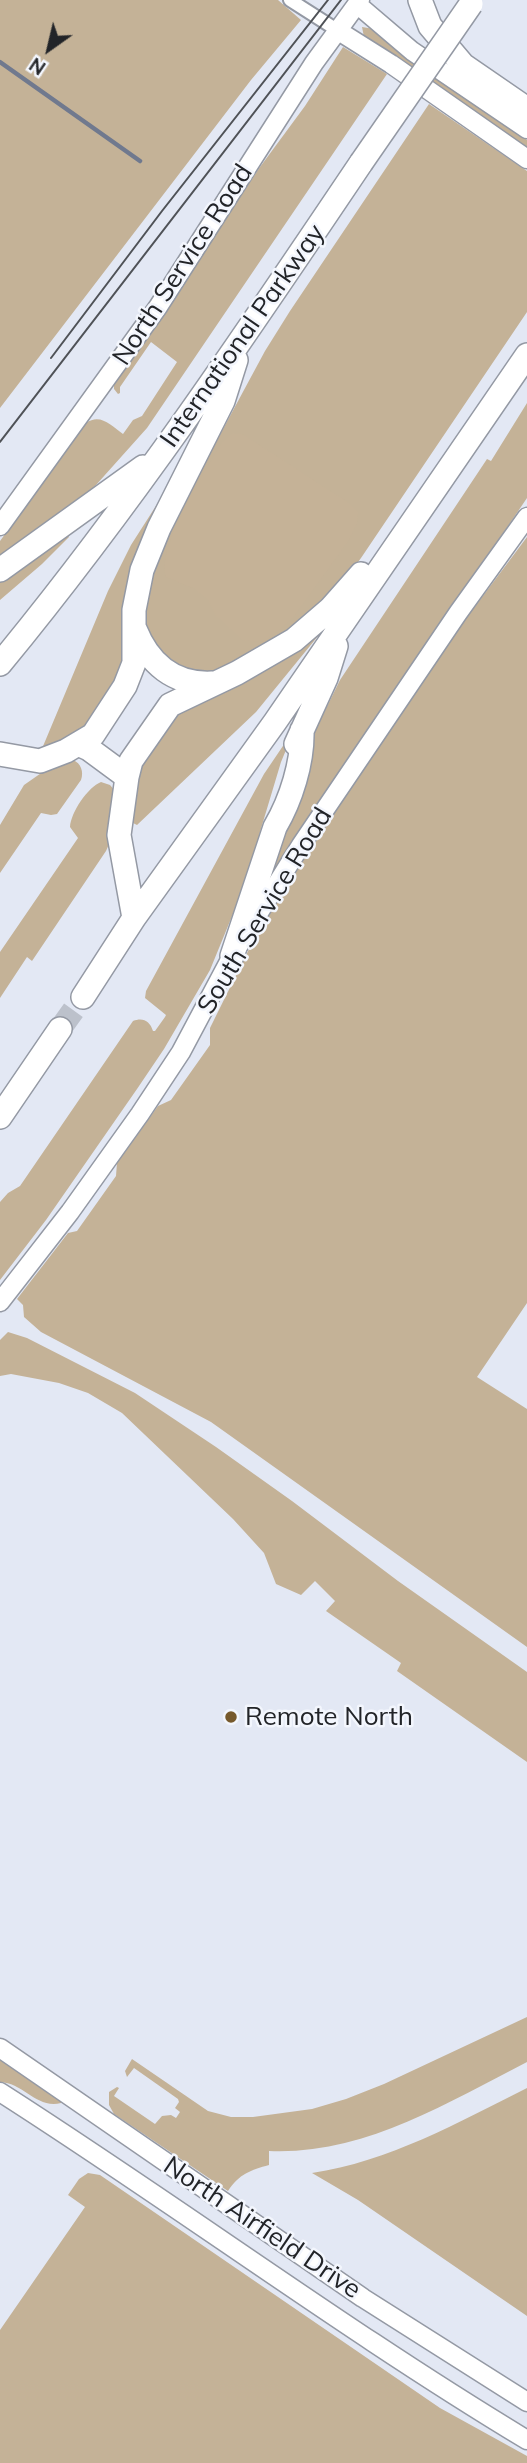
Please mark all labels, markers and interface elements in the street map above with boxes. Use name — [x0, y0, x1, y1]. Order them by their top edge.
north arrow — [14, 14, 84, 84]
text: N — [25, 52, 50, 80]
street label: North Service Road — [106, 159, 260, 371]
street label: International Parkway — [154, 218, 332, 454]
street label: South Service Road — [191, 802, 339, 1020]
place label: Remote North — [245, 1701, 413, 1733]
marker: Remote North — [223, 1709, 239, 1725]
street label: North Airfield Drive — [157, 2150, 367, 2306]

